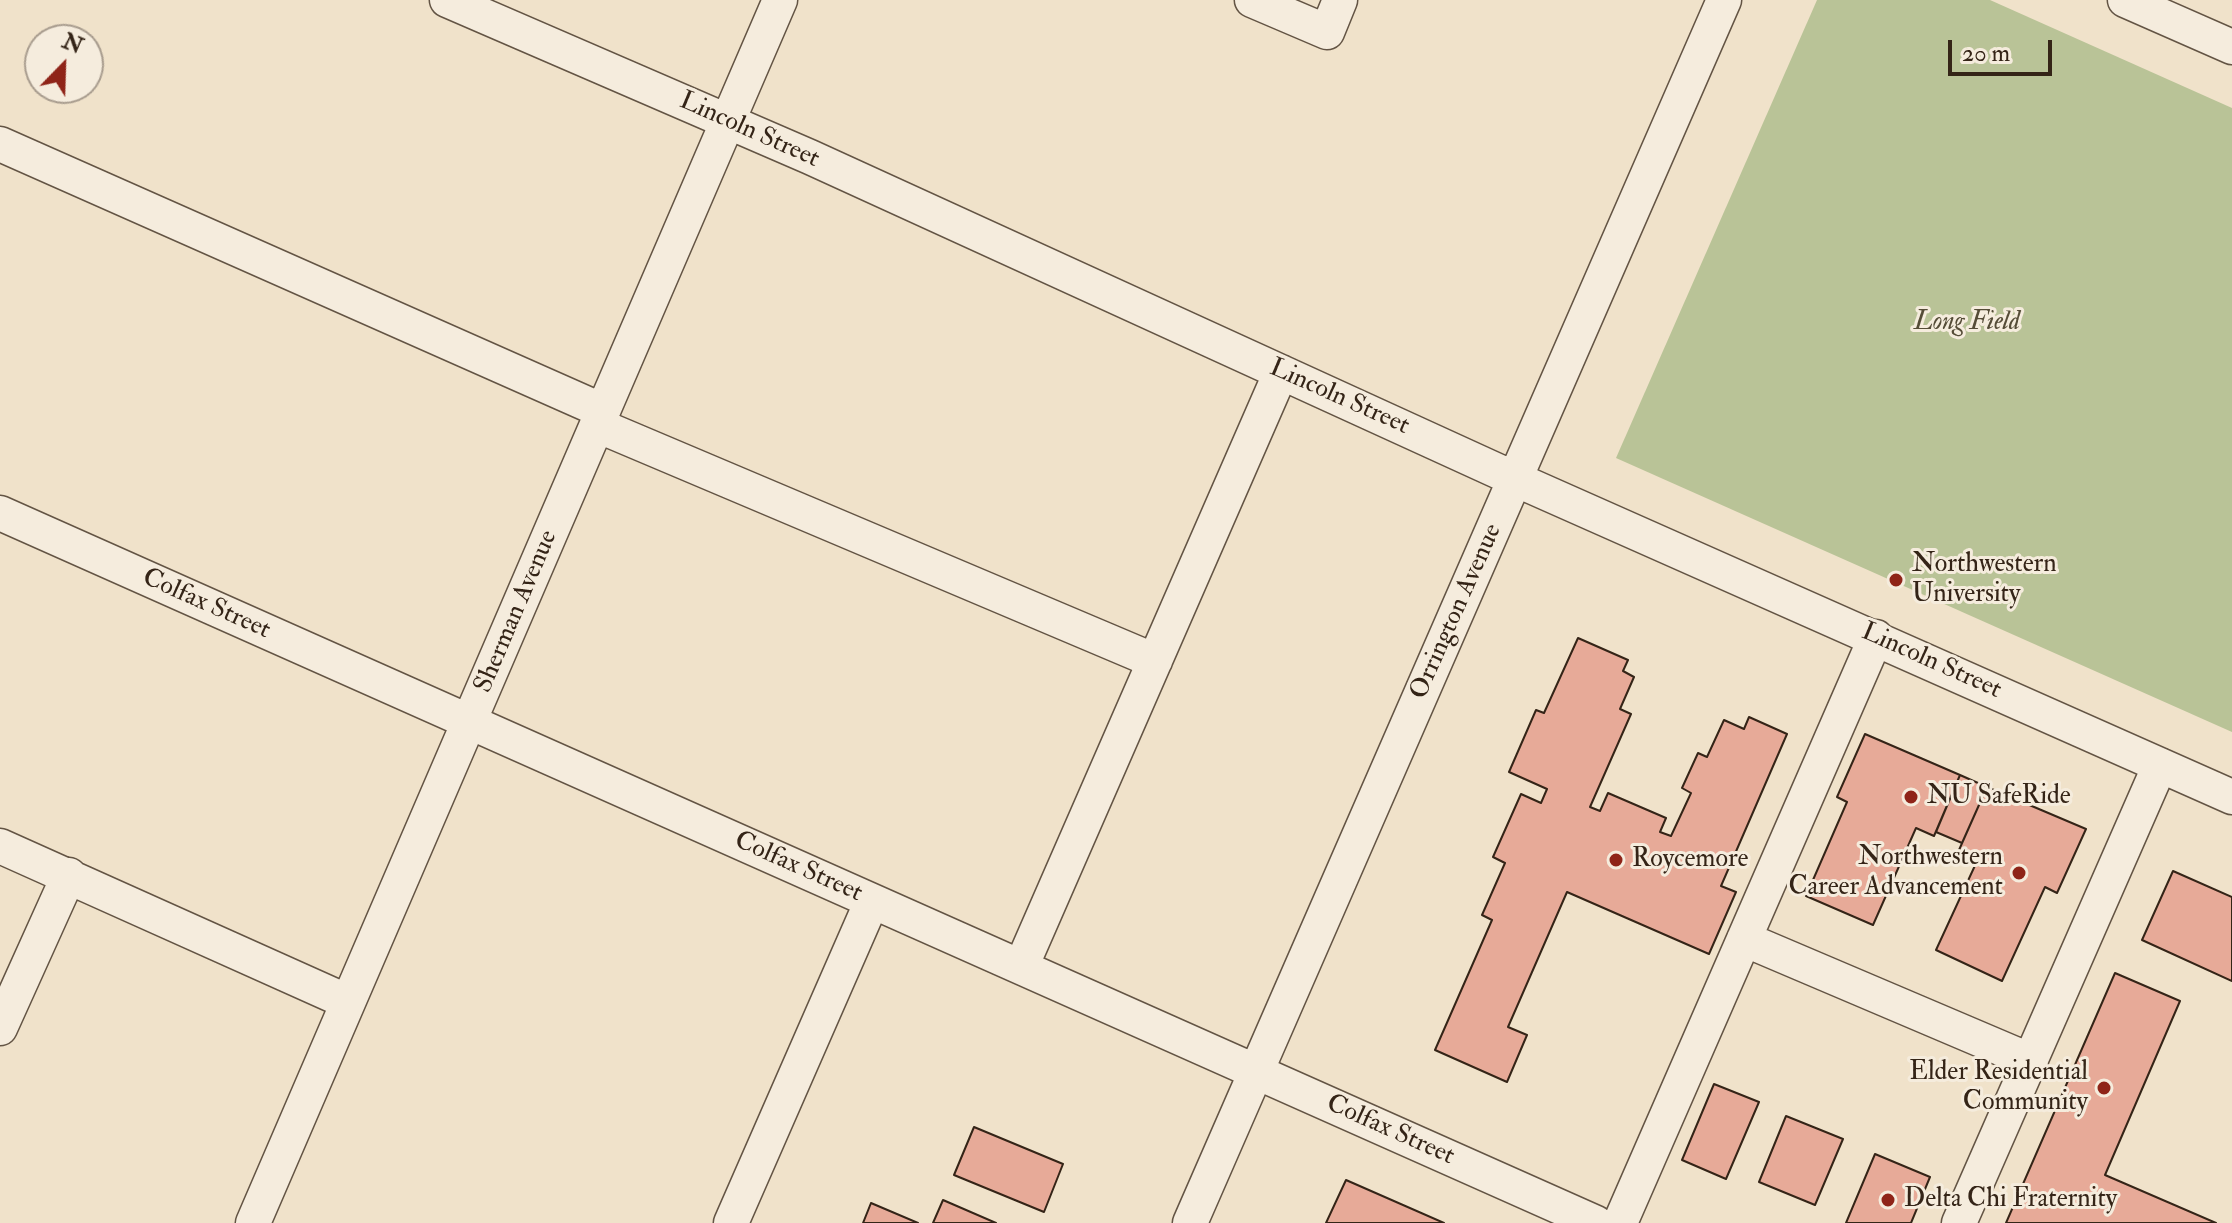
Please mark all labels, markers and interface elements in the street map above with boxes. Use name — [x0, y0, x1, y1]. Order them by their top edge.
north arrow — [24, 24, 104, 104]
scale bar — [1952, 24, 2056, 74]
text: N — [58, 27, 87, 60]
text: 20 m — [1962, 38, 2010, 69]
street label: Lincoln Street — [674, 86, 824, 176]
park label: Long Field — [1914, 307, 2020, 339]
street label: Lincoln Street — [1264, 353, 1414, 443]
street label: Orrington Avenue — [1404, 519, 1510, 705]
street label: Sherman Avenue — [469, 526, 565, 698]
place label: Northwestern University — [1912, 549, 2057, 610]
street label: Colfax Street — [137, 563, 275, 647]
marker: Northwestern University — [1887, 571, 1905, 589]
street label: Lincoln Street — [1856, 617, 2006, 707]
place label: NU SafeRide — [1927, 781, 2071, 813]
marker: NU SafeRide — [1902, 788, 1920, 806]
street label: Colfax Street — [729, 826, 867, 910]
place label: Northwestern Career Advancement — [1788, 842, 2003, 904]
place label: Roycemore — [1632, 844, 1748, 876]
marker: Roycemore — [1607, 851, 1625, 869]
marker: Northwestern Career Advancement — [2010, 864, 2028, 882]
place label: Elder Residential Community — [1909, 1057, 2088, 1118]
marker: Elder Residential Community — [2095, 1079, 2113, 1097]
street label: Colfax Street — [1321, 1089, 1459, 1173]
place label: Delta Chi Fraternity — [1904, 1184, 2117, 1216]
marker: Delta Chi Fraternity — [1879, 1191, 1897, 1209]

